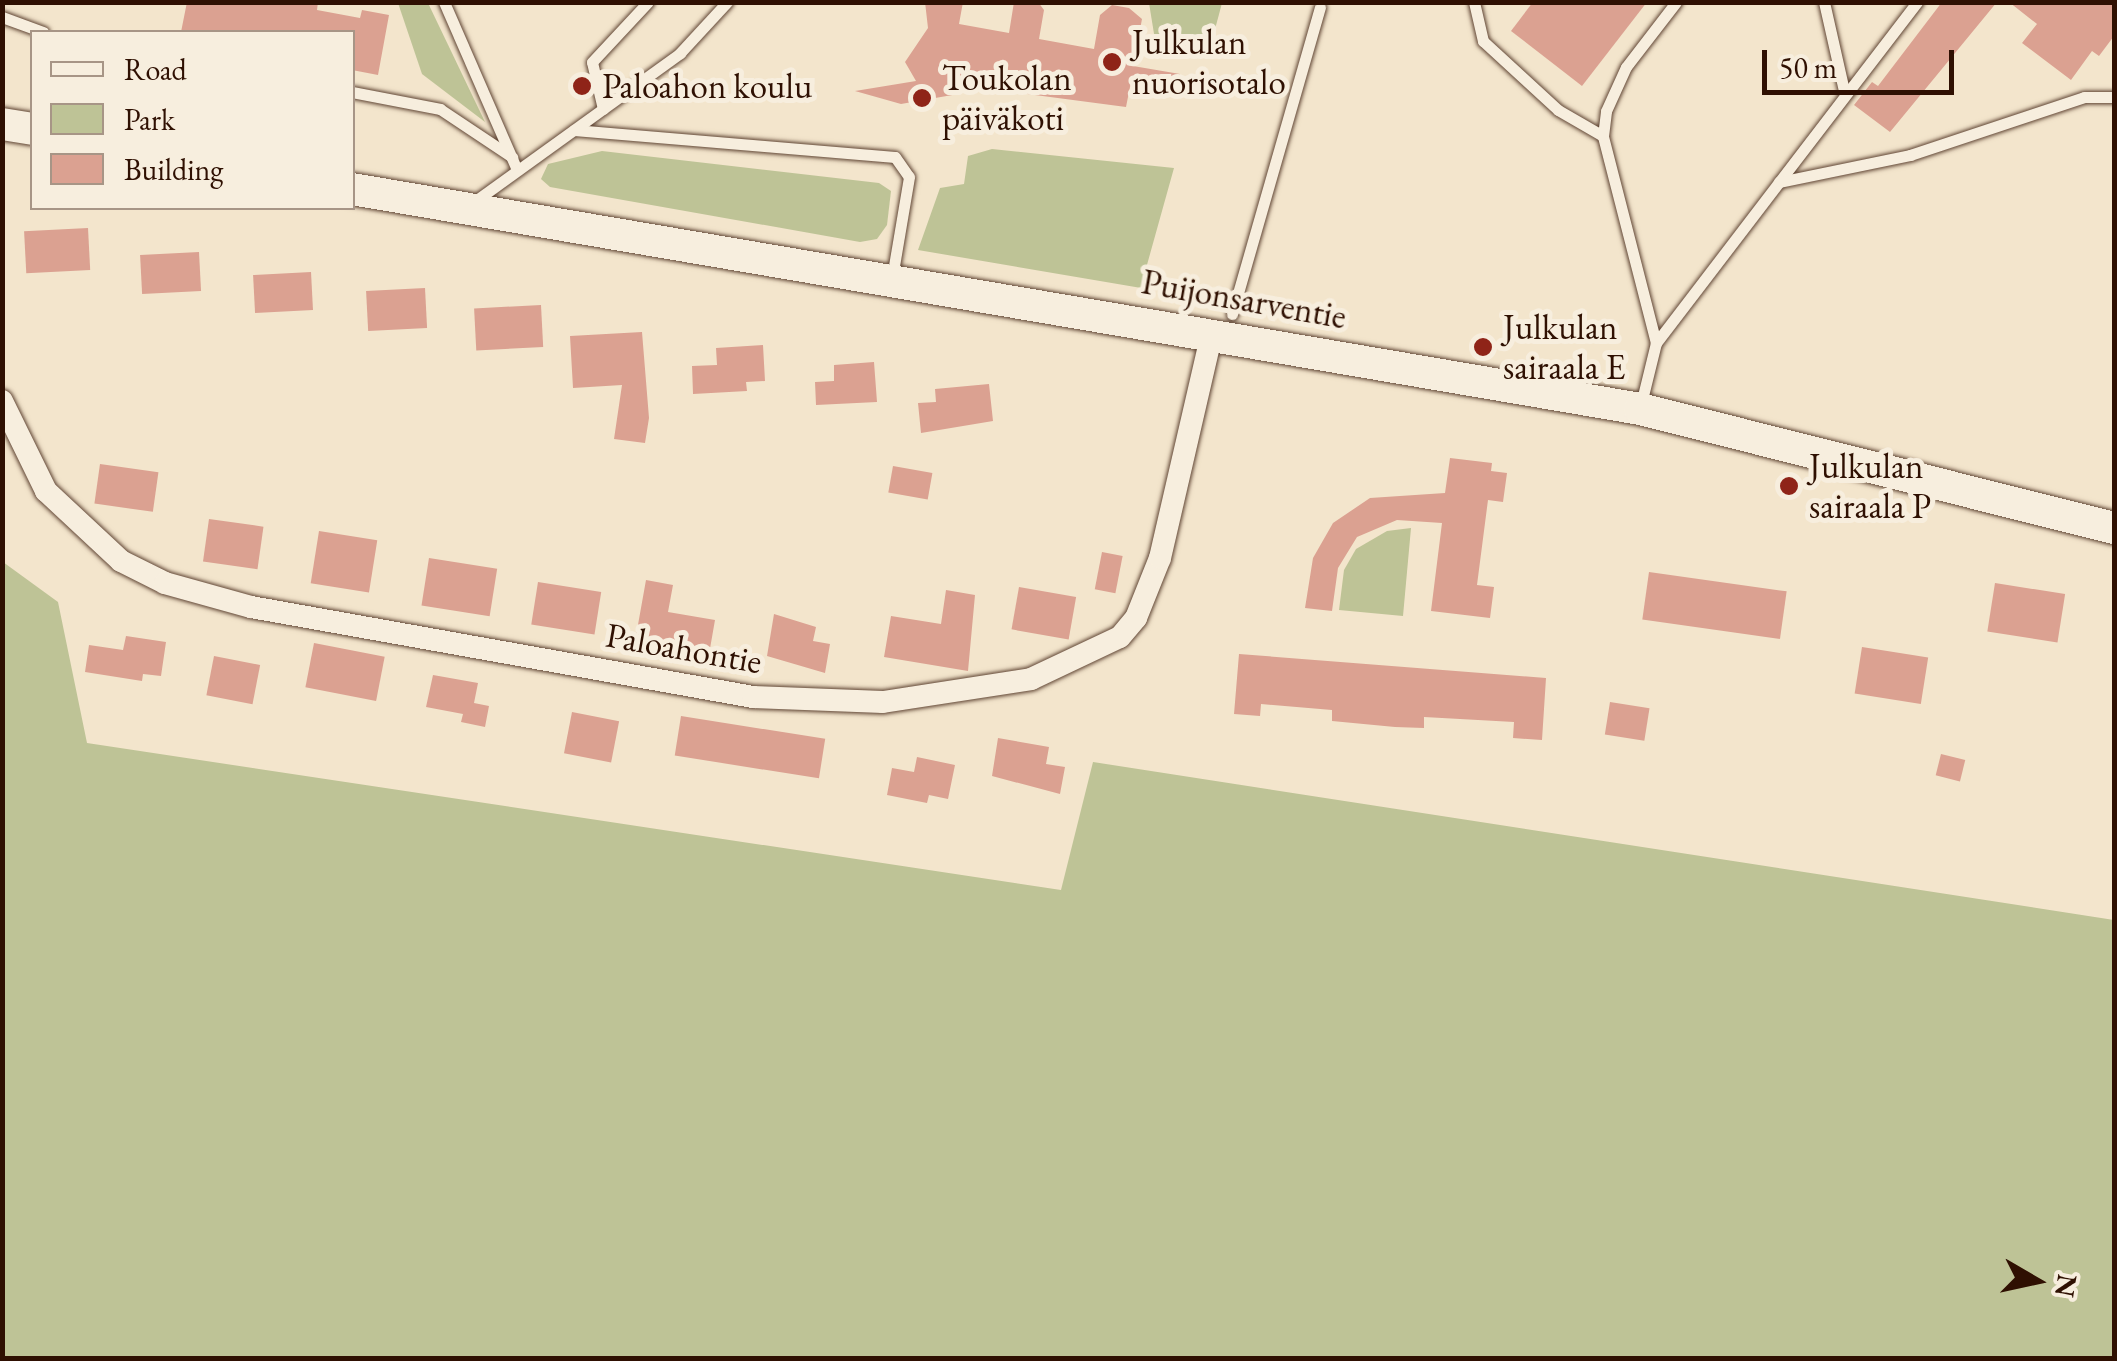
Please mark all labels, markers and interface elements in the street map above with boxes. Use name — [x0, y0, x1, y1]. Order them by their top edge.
place label: Julkulan nuorisotalo — [1132, 21, 1286, 103]
legend — [30, 30, 355, 210]
scale bar — [1767, 30, 1960, 92]
text: 50 m — [1779, 48, 1837, 87]
text: Road — [124, 50, 187, 89]
marker: Julkulan nuorisotalo — [1101, 51, 1123, 73]
place label: Toukolan päiväkoti — [942, 57, 1072, 139]
place label: Paloahon koulu — [602, 65, 812, 107]
marker: Paloahon koulu — [571, 75, 593, 97]
marker: Toukolan päiväkoti — [911, 87, 933, 109]
text: Park — [124, 100, 175, 139]
text: Building — [124, 150, 223, 189]
street label: Puijonsarventie — [1139, 260, 1349, 338]
place label: Julkulan sairaala E — [1503, 306, 1626, 388]
marker: Julkulan sairaala E — [1472, 336, 1494, 358]
place label: Julkulan sairaala P — [1809, 445, 1931, 527]
marker: Julkulan sairaala P — [1778, 475, 1800, 497]
street label: Paloahontie — [603, 614, 765, 682]
north arrow — [1987, 1231, 2087, 1331]
text: N — [2047, 1272, 2086, 1300]

